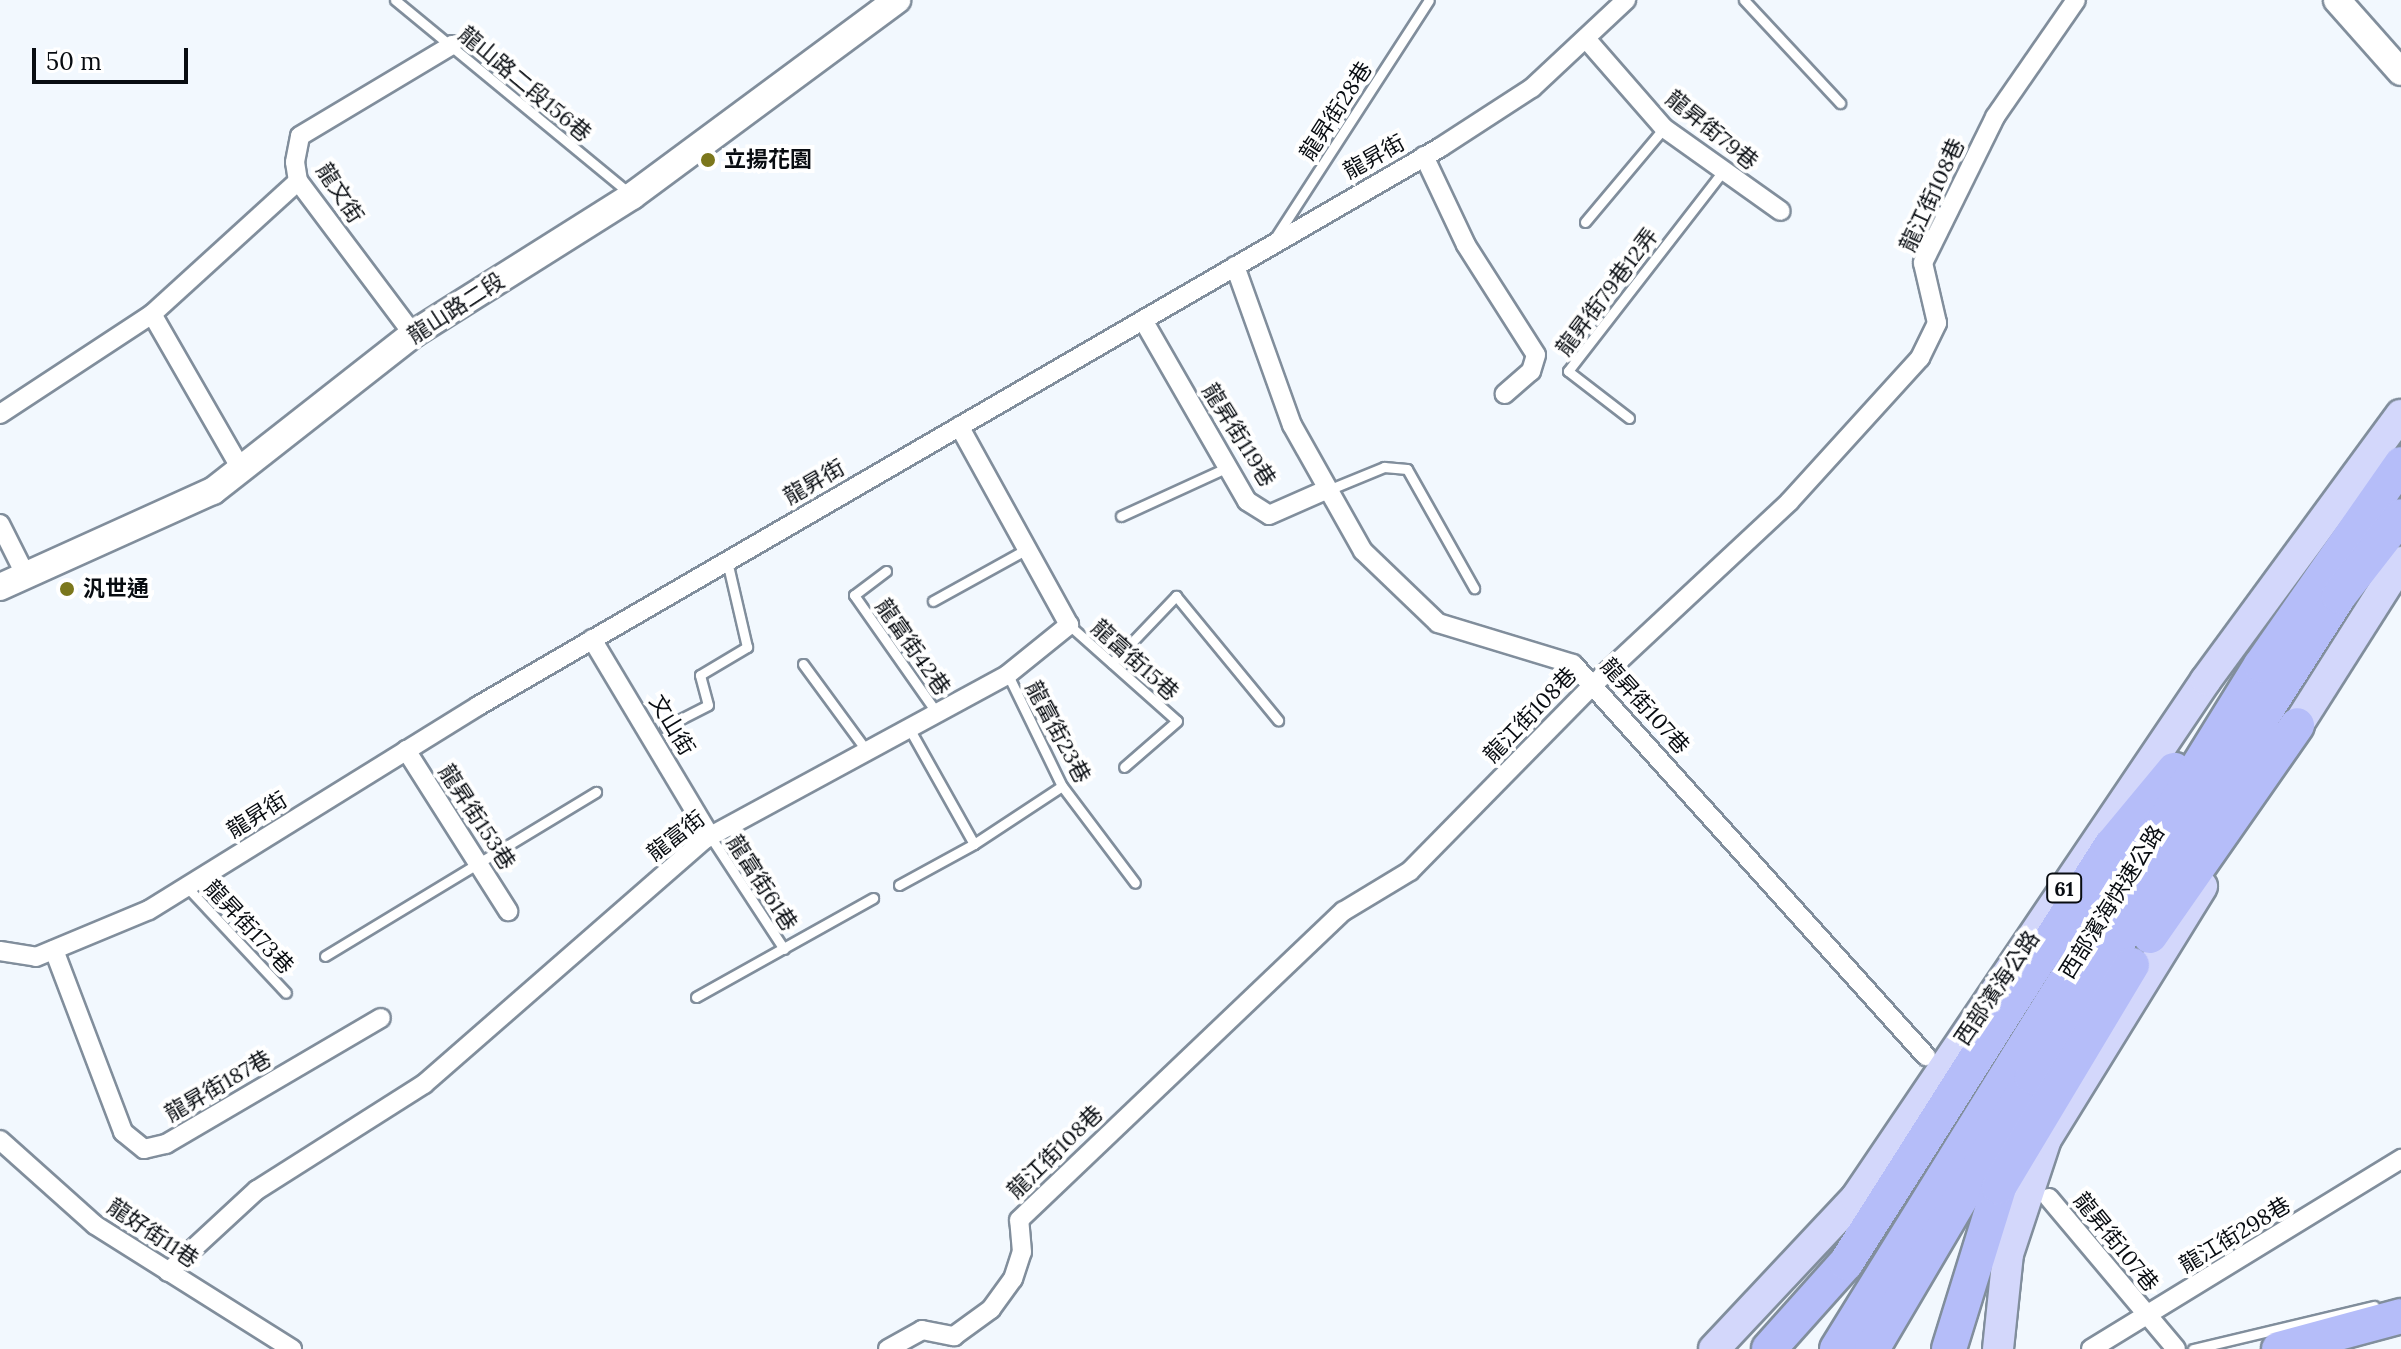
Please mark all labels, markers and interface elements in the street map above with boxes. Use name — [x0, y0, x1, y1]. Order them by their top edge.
street label: 龍山路二段156巷 — [453, 21, 597, 147]
scale bar — [36, 32, 192, 82]
text: 50 m — [46, 46, 102, 77]
street label: 龍昇街28巷 — [1294, 57, 1378, 165]
street label: 龍昇街79巷 — [1661, 85, 1763, 175]
street label: 龍昇街 — [1339, 129, 1409, 185]
street label: 龍江街108巷 — [1894, 134, 1970, 256]
place label: 立揚花園 — [724, 147, 812, 173]
marker: 立揚花園 — [699, 151, 717, 169]
street label: 龍文街 — [311, 158, 369, 228]
street label: 龍昇街79巷12弄 — [1551, 223, 1663, 361]
street label: 龍山路二段 — [403, 267, 509, 349]
street label: 龍昇街119巷 — [1197, 379, 1281, 491]
street label: 龍昇街 — [779, 454, 849, 510]
place label: 汎世通 — [83, 576, 149, 602]
marker: 汎世通 — [58, 580, 76, 598]
street label: 龍富街42巷 — [870, 594, 956, 700]
street label: 龍富街15巷 — [1086, 614, 1184, 706]
street label: 龍昇街107巷 — [1595, 653, 1695, 759]
street label: 龍江街108巷 — [1478, 662, 1582, 768]
street label: 龍富街23巷 — [1020, 676, 1096, 788]
street label: 文山街 — [644, 690, 700, 760]
street label: 龍昇街153巷 — [433, 759, 521, 875]
street label: 龍昇街 — [222, 786, 292, 844]
street label: 龍富街 — [642, 805, 710, 867]
street label: 西部濱海快速公路 — [2054, 820, 2170, 984]
street label: 龍富街61巷 — [721, 830, 803, 936]
road number: 61 — [2046, 872, 2082, 904]
street label: 龍昇街173巷 — [199, 875, 299, 979]
street label: 西部濱海公路 — [1949, 926, 2045, 1050]
street label: 龍昇街187巷 — [160, 1045, 276, 1127]
street label: 龍江街108巷 — [1002, 1100, 1108, 1204]
street label: 龍昇街107巷 — [2068, 1187, 2164, 1297]
street label: 龍江街298巷 — [2175, 1192, 2295, 1278]
street label: 龍好街11巷 — [103, 1193, 203, 1273]

